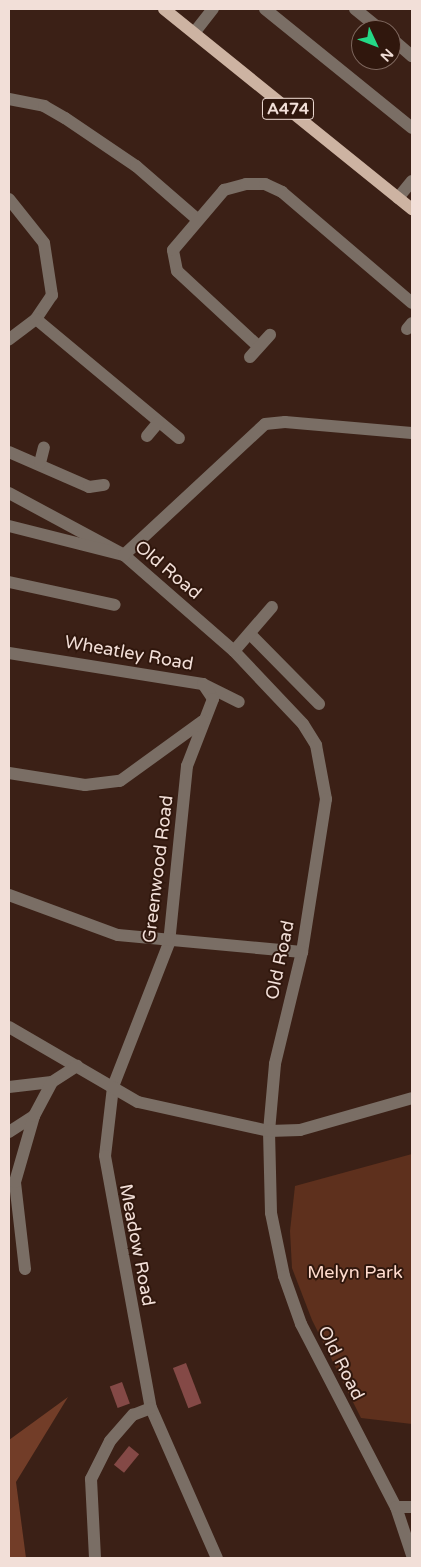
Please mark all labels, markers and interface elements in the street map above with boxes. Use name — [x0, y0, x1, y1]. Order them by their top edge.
north arrow — [351, 20, 401, 70]
text: N — [377, 45, 397, 65]
road number: A474 — [262, 96, 314, 122]
street label: Old Road — [130, 536, 206, 604]
street label: Wheatley Road — [63, 631, 195, 675]
street label: Greenwood Road — [138, 794, 178, 944]
street label: Old Road — [261, 919, 299, 1001]
street label: Meadow Road — [115, 1182, 159, 1308]
park label: Melyn Park — [307, 1261, 403, 1283]
street label: Old Road — [313, 1322, 369, 1404]

